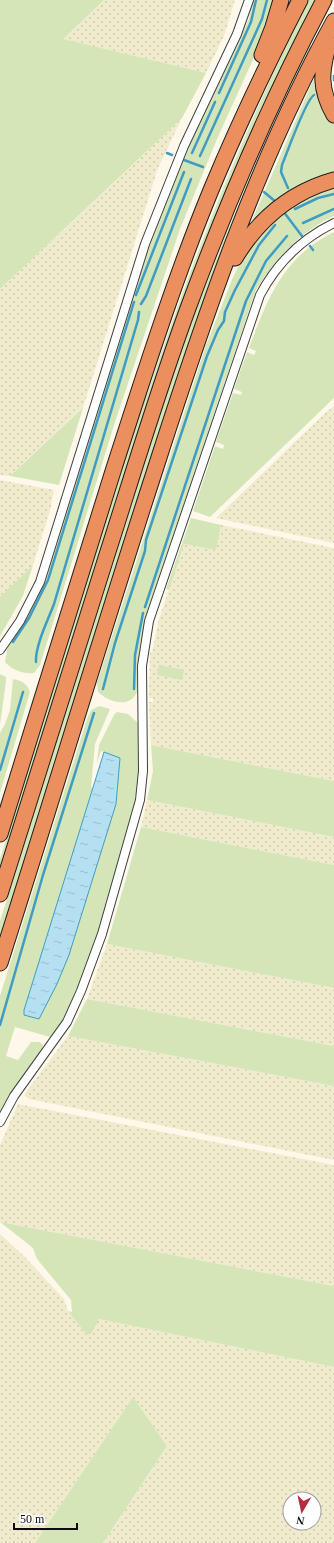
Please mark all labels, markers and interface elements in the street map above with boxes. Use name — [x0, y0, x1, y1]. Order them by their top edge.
north arrow — [282, 1491, 322, 1531]
scale bar — [14, 1505, 77, 1531]
text: 50 m — [20, 1512, 45, 1526]
text: N — [296, 1514, 305, 1527]

